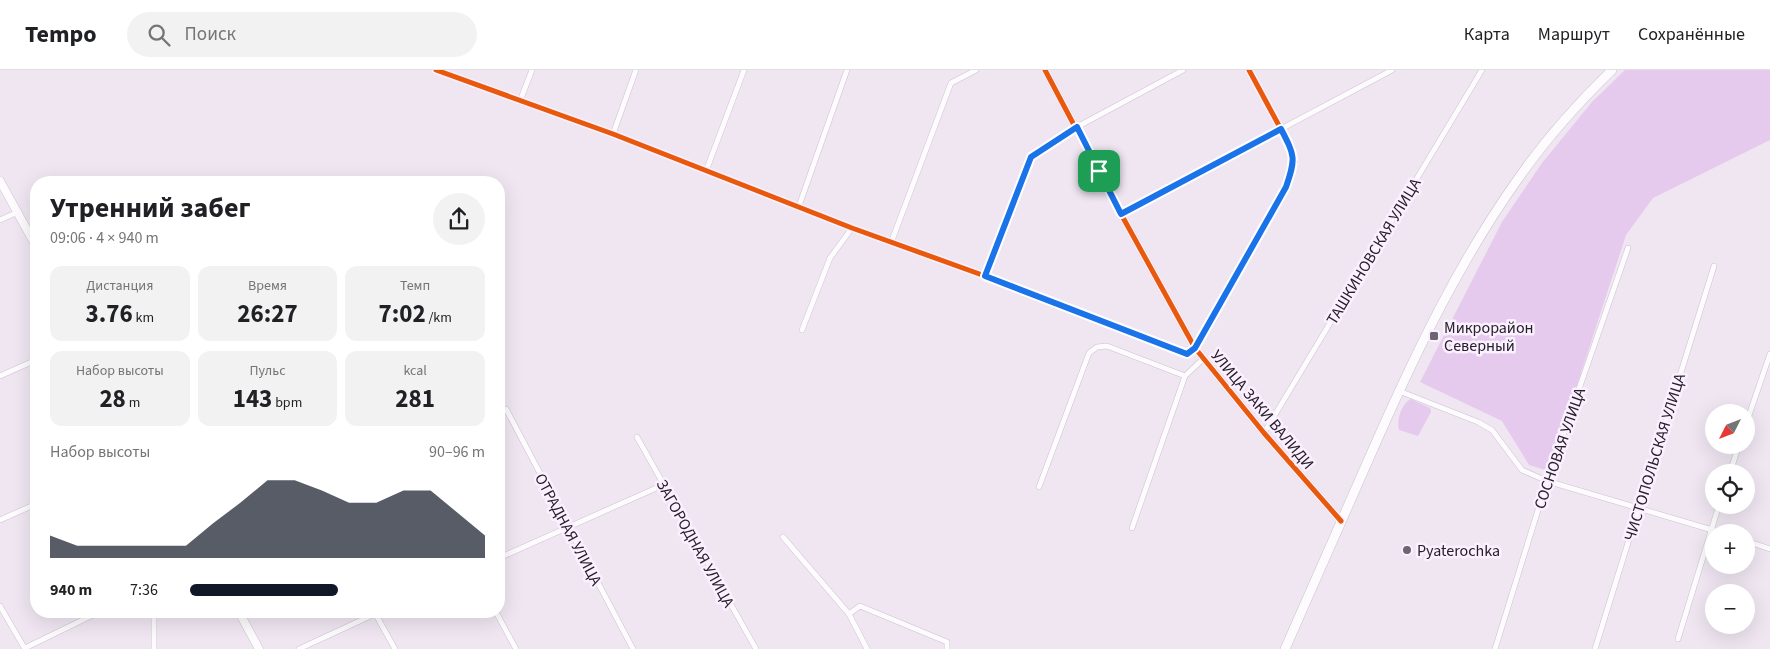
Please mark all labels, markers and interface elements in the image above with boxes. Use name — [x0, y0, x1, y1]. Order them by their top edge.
search box — [127, 12, 477, 57]
text: Tempo — [25, 17, 97, 52]
icon: search — [145, 21, 173, 49]
text: Поиск — [185, 21, 236, 48]
text: Карта — [1464, 22, 1510, 47]
text: Маршрут — [1538, 22, 1610, 47]
text: Сохранённые — [1638, 22, 1745, 47]
pin — [1078, 150, 1120, 192]
icon: arrive — [1085, 157, 1113, 185]
street label: ТАШКИНОВСКАЯ УЛИЦА — [1321, 174, 1427, 329]
text: Утренний забег — [50, 188, 251, 228]
button: share — [433, 193, 485, 245]
text: 09:06 · 4 × 940 m — [50, 227, 159, 249]
text: Дистанция — [86, 276, 153, 296]
text: Время — [248, 276, 287, 296]
text: Темп — [400, 276, 430, 296]
text: 3.76 — [86, 296, 133, 332]
text: 26:27 — [237, 296, 298, 332]
text: 7:02 — [378, 296, 426, 332]
text: km — [133, 308, 154, 328]
text: /km — [426, 308, 452, 328]
place label: Микрорайон Северный — [1444, 317, 1534, 357]
marker: Микрорайон Северный — [1428, 330, 1440, 342]
street label: УЛИЦА ЗАКИ ВАЛИДИ — [1206, 345, 1319, 474]
text: Набор высоты — [76, 361, 164, 381]
text: Пульс — [249, 361, 286, 381]
text: kcal — [403, 361, 427, 381]
street label: ЧИСТОПОЛЬСКАЯ УЛИЦА — [1619, 370, 1691, 544]
text: 28 — [99, 381, 126, 417]
text: 143 — [233, 381, 272, 417]
text: 281 — [395, 381, 435, 417]
street label: СОСНОВАЯ УЛИЦА — [1529, 384, 1591, 512]
text: m — [126, 393, 140, 413]
text: bpm — [272, 393, 302, 413]
north arrow — [1705, 404, 1755, 454]
map controls — [1705, 404, 1755, 634]
text: Набор высоты — [50, 441, 150, 463]
text: 90–96 m — [429, 441, 485, 463]
button: locate — [1705, 464, 1755, 514]
street label: ОТРАДНАЯ УЛИЦА — [529, 469, 607, 590]
street label: ЗАГОРОДНАЯ УЛИЦА — [651, 475, 740, 612]
button: + — [1705, 524, 1755, 574]
place label: Pyaterochka — [1417, 540, 1500, 562]
marker: Pyaterochka — [1401, 544, 1413, 556]
text: 940 m — [50, 579, 92, 601]
text: 7:36 — [130, 579, 158, 601]
button: − — [1705, 584, 1755, 634]

